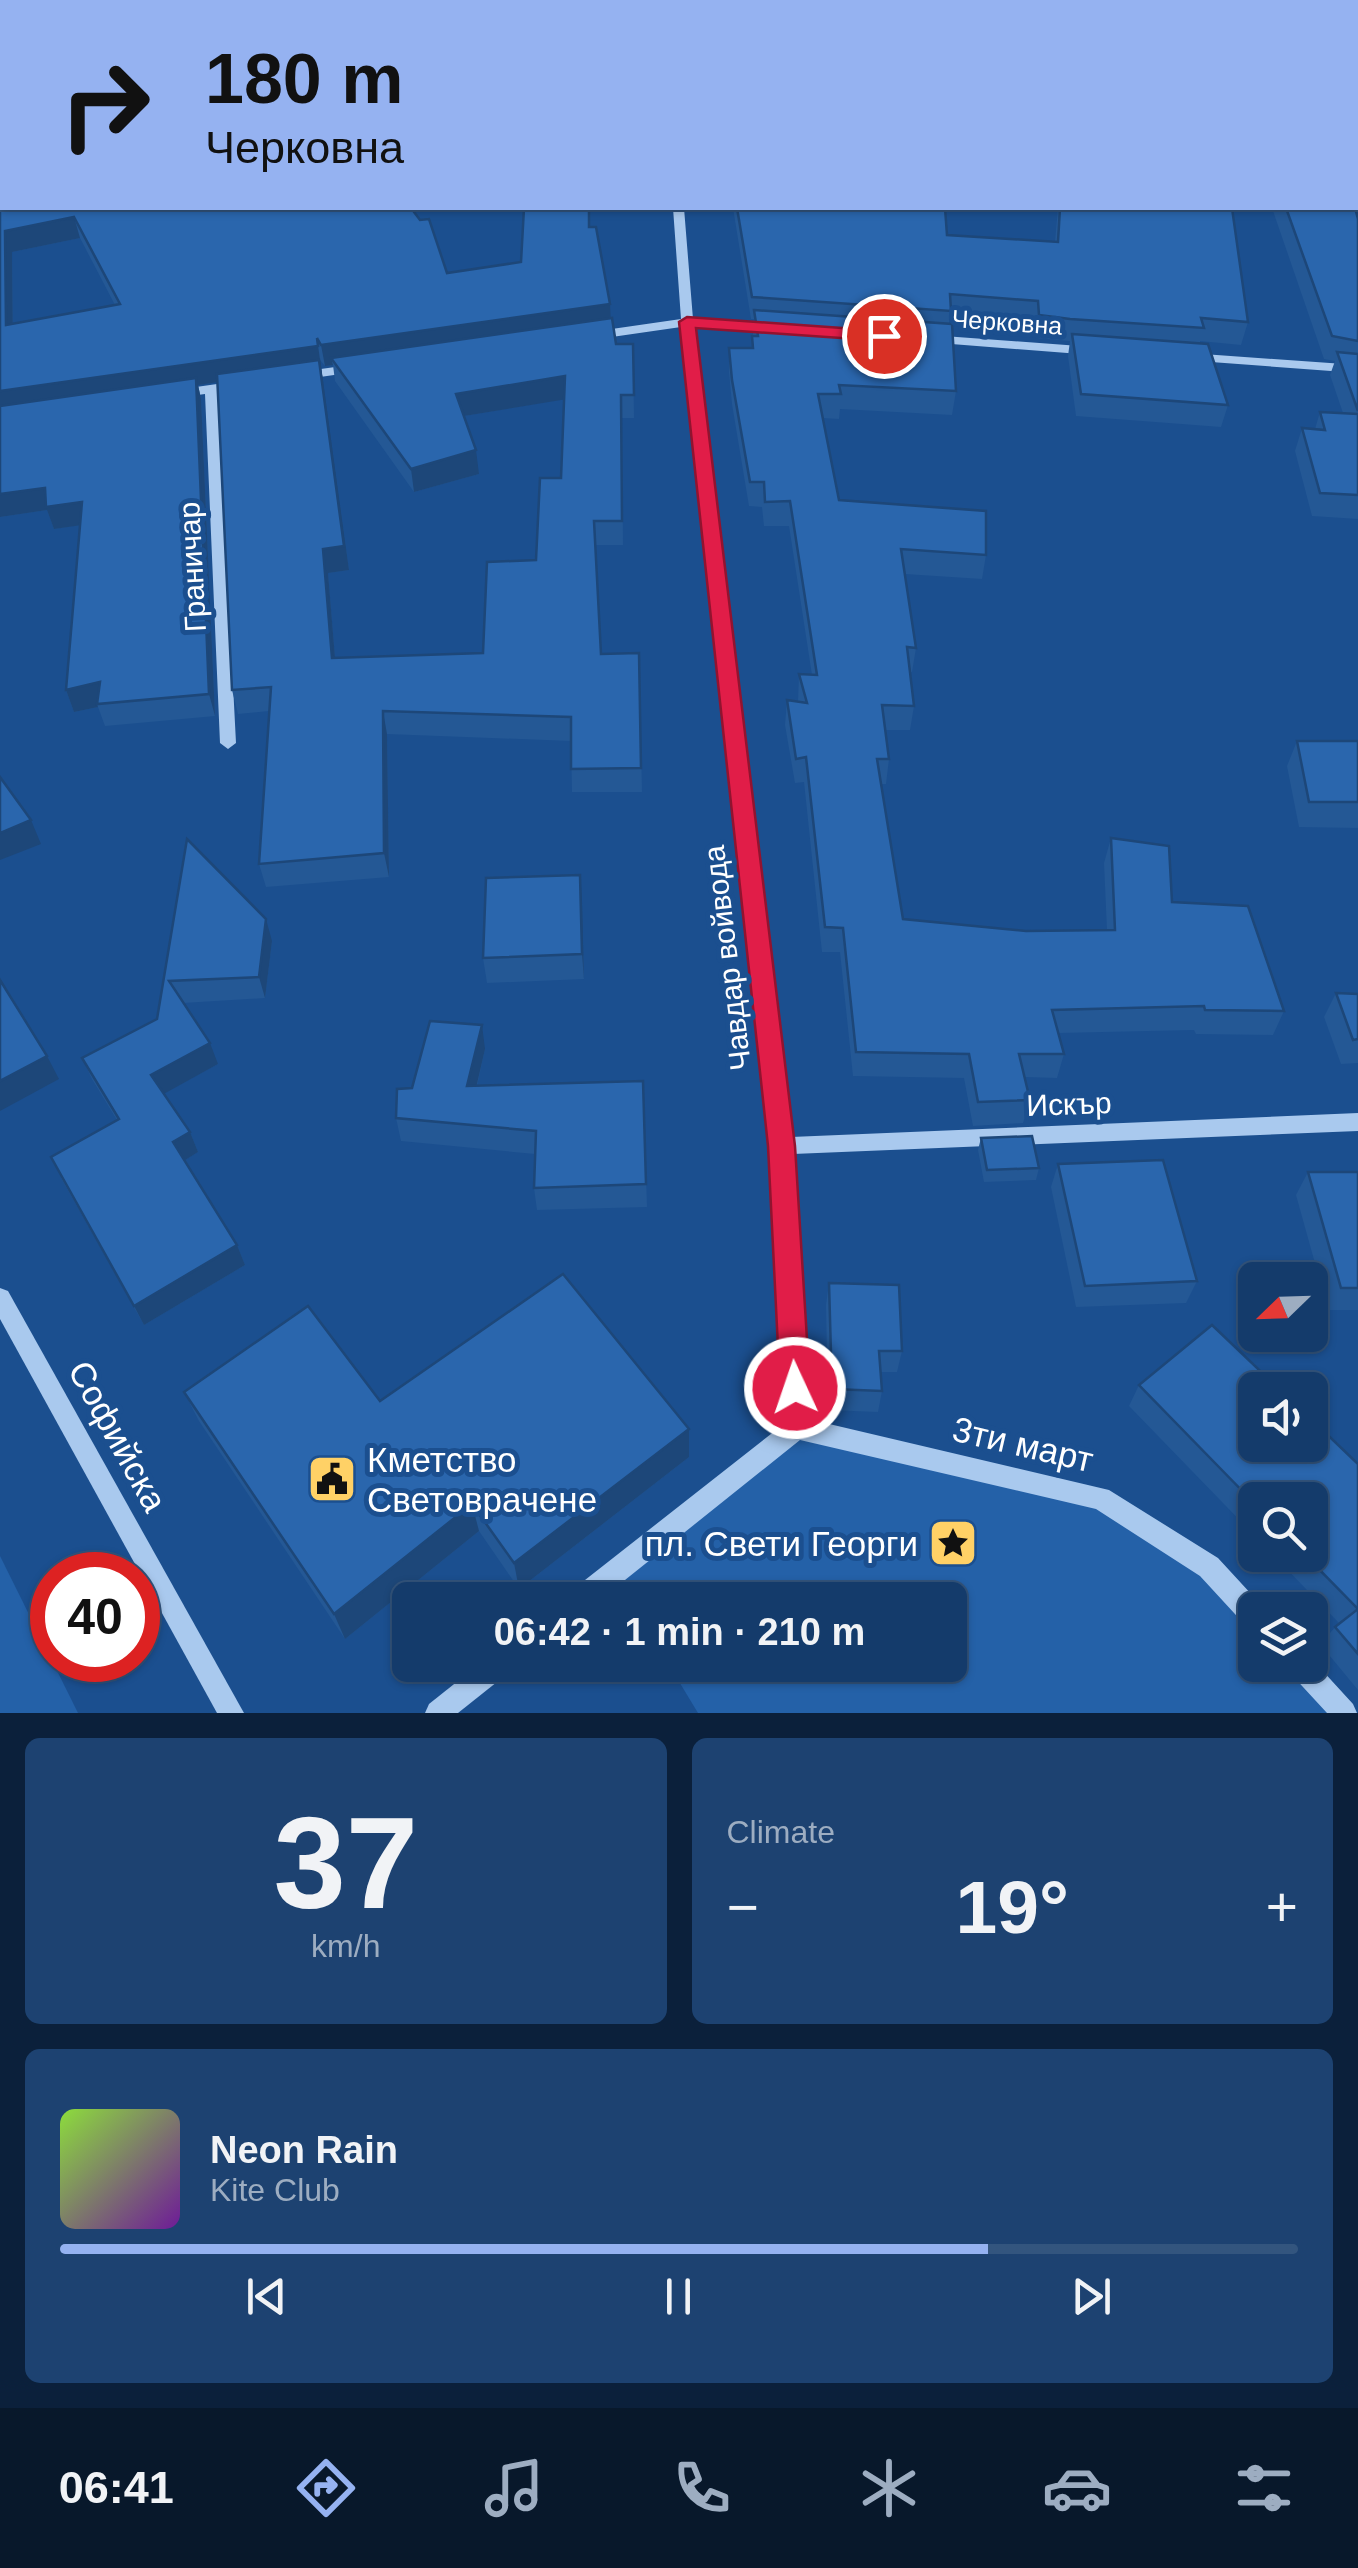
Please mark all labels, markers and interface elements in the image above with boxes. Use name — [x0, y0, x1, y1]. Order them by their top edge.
icon: right — [40, 40, 170, 170]
text: 180 m — [205, 40, 403, 118]
text: Черковна — [205, 122, 404, 173]
pin — [842, 294, 927, 379]
street label: Черковна — [951, 304, 1063, 340]
icon: arrive — [857, 309, 912, 364]
street label: Граничар — [172, 501, 212, 633]
street label: Чавдар войвода — [697, 843, 757, 1072]
street label: Искър — [1026, 1086, 1112, 1122]
north arrow — [1238, 1262, 1328, 1352]
map controls — [1238, 1262, 1328, 1682]
position arrow — [743, 1336, 847, 1440]
street label: Софийска — [61, 1354, 175, 1518]
button: sound — [1238, 1372, 1328, 1462]
street label: 3ти март — [949, 1409, 1097, 1479]
place label: Кметство Световрачене — [367, 1440, 597, 1519]
public building icon: Кметство Световрачене — [306, 1453, 358, 1505]
button: search — [1238, 1482, 1328, 1572]
place icon: пл. Свети Георги — [927, 1517, 979, 1569]
place label: пл. Свети Георги — [645, 1524, 918, 1563]
speed limit sign: 40 — [30, 1552, 160, 1682]
button: layers — [1238, 1592, 1328, 1682]
text: 06:42 · 1 min · 210 m — [494, 1611, 865, 1653]
text: 37 — [273, 1790, 418, 1936]
text: Climate — [727, 1814, 835, 1850]
text: 19° — [956, 1865, 1069, 1949]
text: − — [727, 1876, 759, 1938]
text: + — [1266, 1876, 1298, 1938]
text: km/h — [311, 1928, 380, 1964]
text: Neon Rain — [210, 2129, 398, 2171]
text: Kite Club — [210, 2172, 340, 2208]
icon: previous — [239, 2269, 294, 2324]
icon: pause — [651, 2269, 706, 2324]
icon: next — [1064, 2269, 1119, 2324]
icon: directions — [291, 2453, 361, 2523]
icon: music — [479, 2453, 549, 2523]
icon: phone — [667, 2453, 737, 2523]
icon: climate — [854, 2453, 924, 2523]
icon: car — [1042, 2453, 1112, 2523]
icon: filters — [1229, 2453, 1299, 2523]
text: 06:41 — [59, 2462, 174, 2513]

